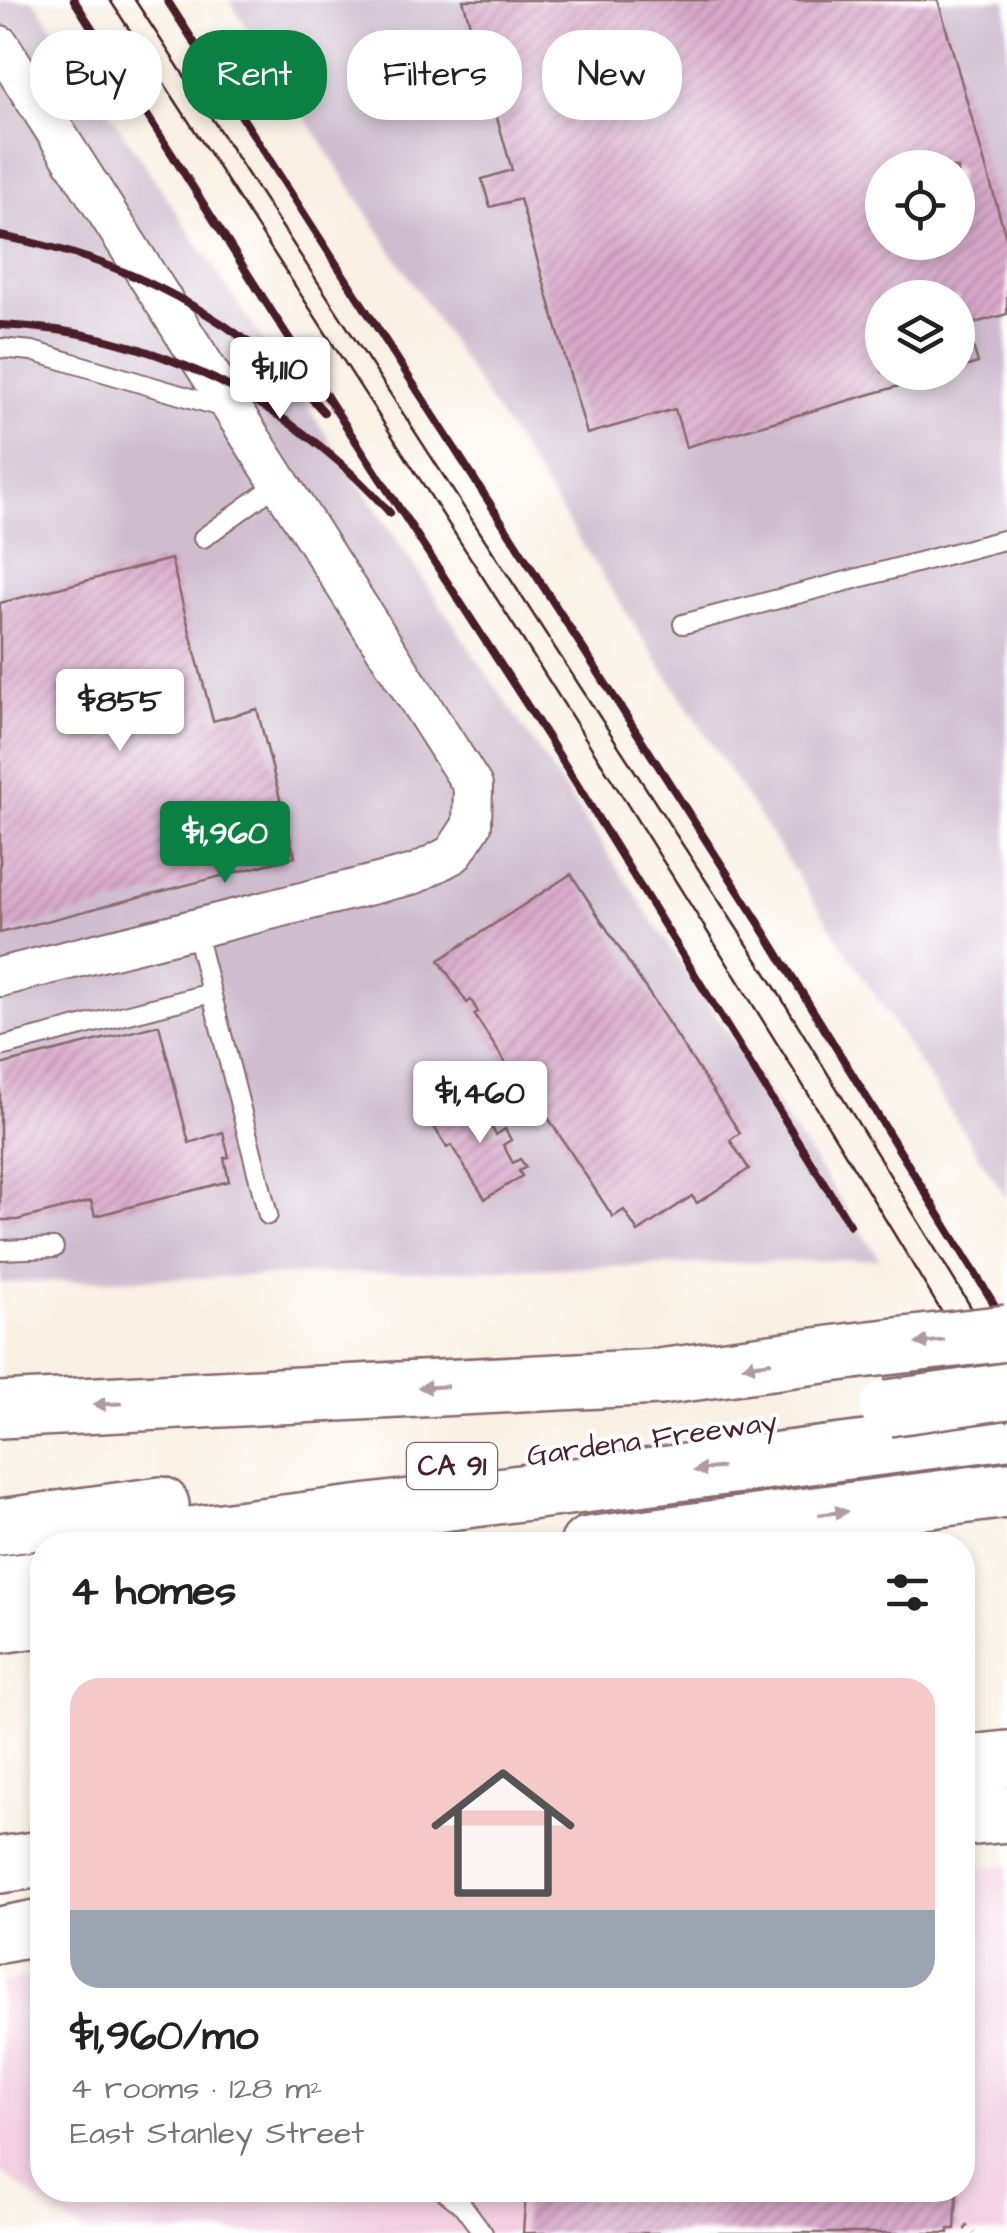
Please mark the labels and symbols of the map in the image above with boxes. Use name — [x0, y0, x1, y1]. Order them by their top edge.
pin: $1,110 — [199, 337, 361, 422]
pin: $855 — [61, 669, 179, 754]
pin: $1,960 — [144, 801, 306, 886]
pin: $1,460 — [399, 1061, 561, 1146]
one-way arrow — [914, 1334, 946, 1350]
one-way arrow — [740, 1356, 772, 1372]
one-way arrow — [416, 1380, 448, 1396]
one-way arrow — [92, 1396, 124, 1412]
street label: Gardena Freeway — [524, 1401, 780, 1478]
road number: CA 91 — [407, 1443, 497, 1489]
one-way arrow — [691, 1462, 723, 1478]
one-way arrow — [818, 1504, 850, 1520]

